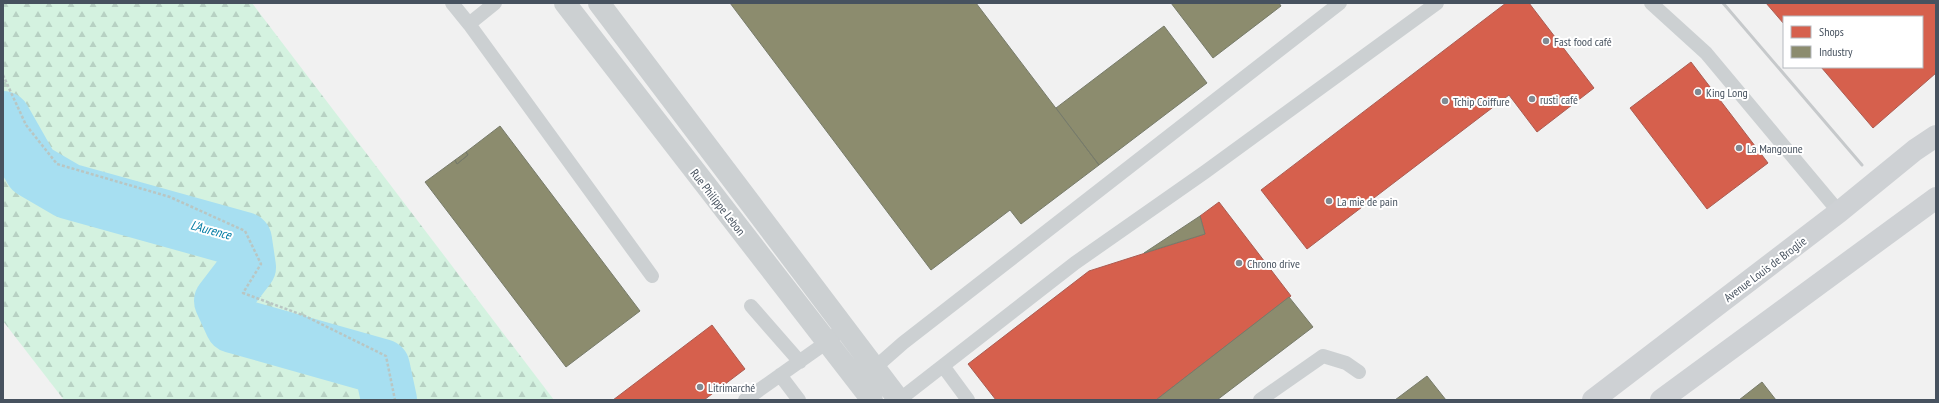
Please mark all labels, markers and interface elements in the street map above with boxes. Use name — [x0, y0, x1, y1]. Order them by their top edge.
legend — [1783, 16, 1923, 68]
text: Shops — [1819, 24, 1844, 39]
place label: Fast food café — [1554, 34, 1612, 49]
marker: Fast food café — [1541, 36, 1551, 46]
text: Industry — [1819, 44, 1853, 59]
place label: King Long — [1706, 85, 1748, 100]
marker: King Long — [1693, 87, 1703, 97]
place label: rusti café — [1540, 92, 1578, 107]
place label: Tchip Coiffure — [1453, 94, 1510, 109]
marker: rusti café — [1527, 94, 1537, 104]
marker: Tchip Coiffure — [1440, 96, 1450, 106]
place label: La Mangoune — [1747, 141, 1803, 156]
marker: La Mangoune — [1734, 143, 1744, 153]
street label: Rue Philippe Lebon — [687, 166, 749, 238]
place label: La mie de pain — [1337, 194, 1398, 209]
marker: La mie de pain — [1324, 196, 1334, 206]
water label: L'Aurence — [189, 216, 235, 244]
street label: Avenue Louis de Broglie — [1721, 233, 1809, 305]
place label: Chrono drive — [1247, 256, 1300, 271]
marker: Chrono drive — [1234, 258, 1244, 268]
place label: Litrimarché — [708, 380, 755, 395]
marker: Litrimarché — [695, 382, 705, 392]

